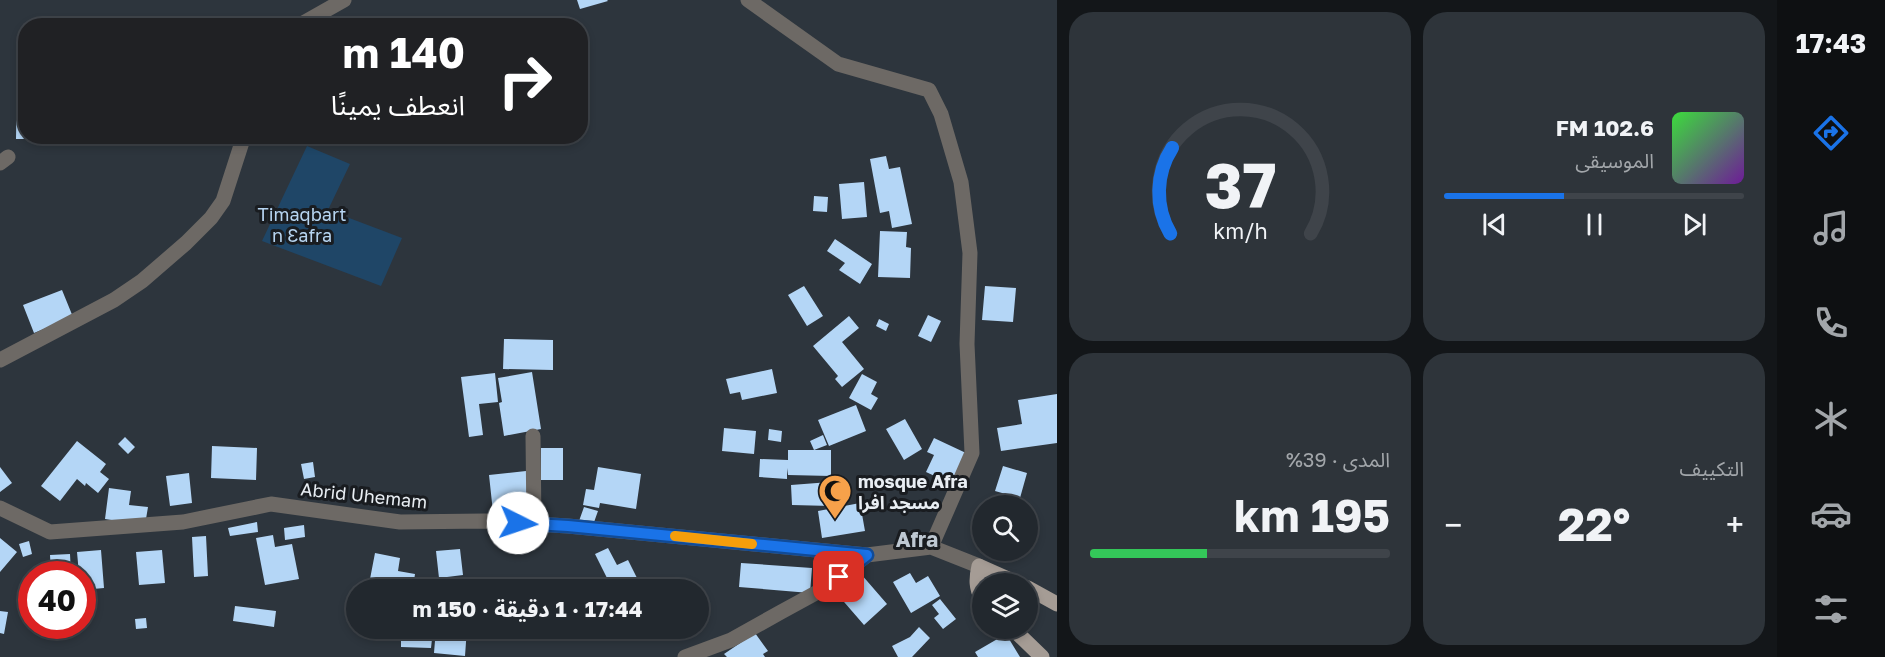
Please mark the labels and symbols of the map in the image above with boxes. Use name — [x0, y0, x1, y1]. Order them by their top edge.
park label: Timaqbart n Ɛafra — [258, 203, 346, 246]
place label: mosque Afra مسجد افرا — [858, 470, 968, 514]
mosque icon: mosque Afra مسجد افرا — [817, 473, 853, 520]
street label: Abrid Uhemam — [300, 477, 428, 513]
position arrow — [486, 491, 550, 555]
district label: Afra — [896, 526, 938, 552]
pin — [813, 551, 864, 602]
speed limit sign: 40 — [18, 561, 96, 639]

